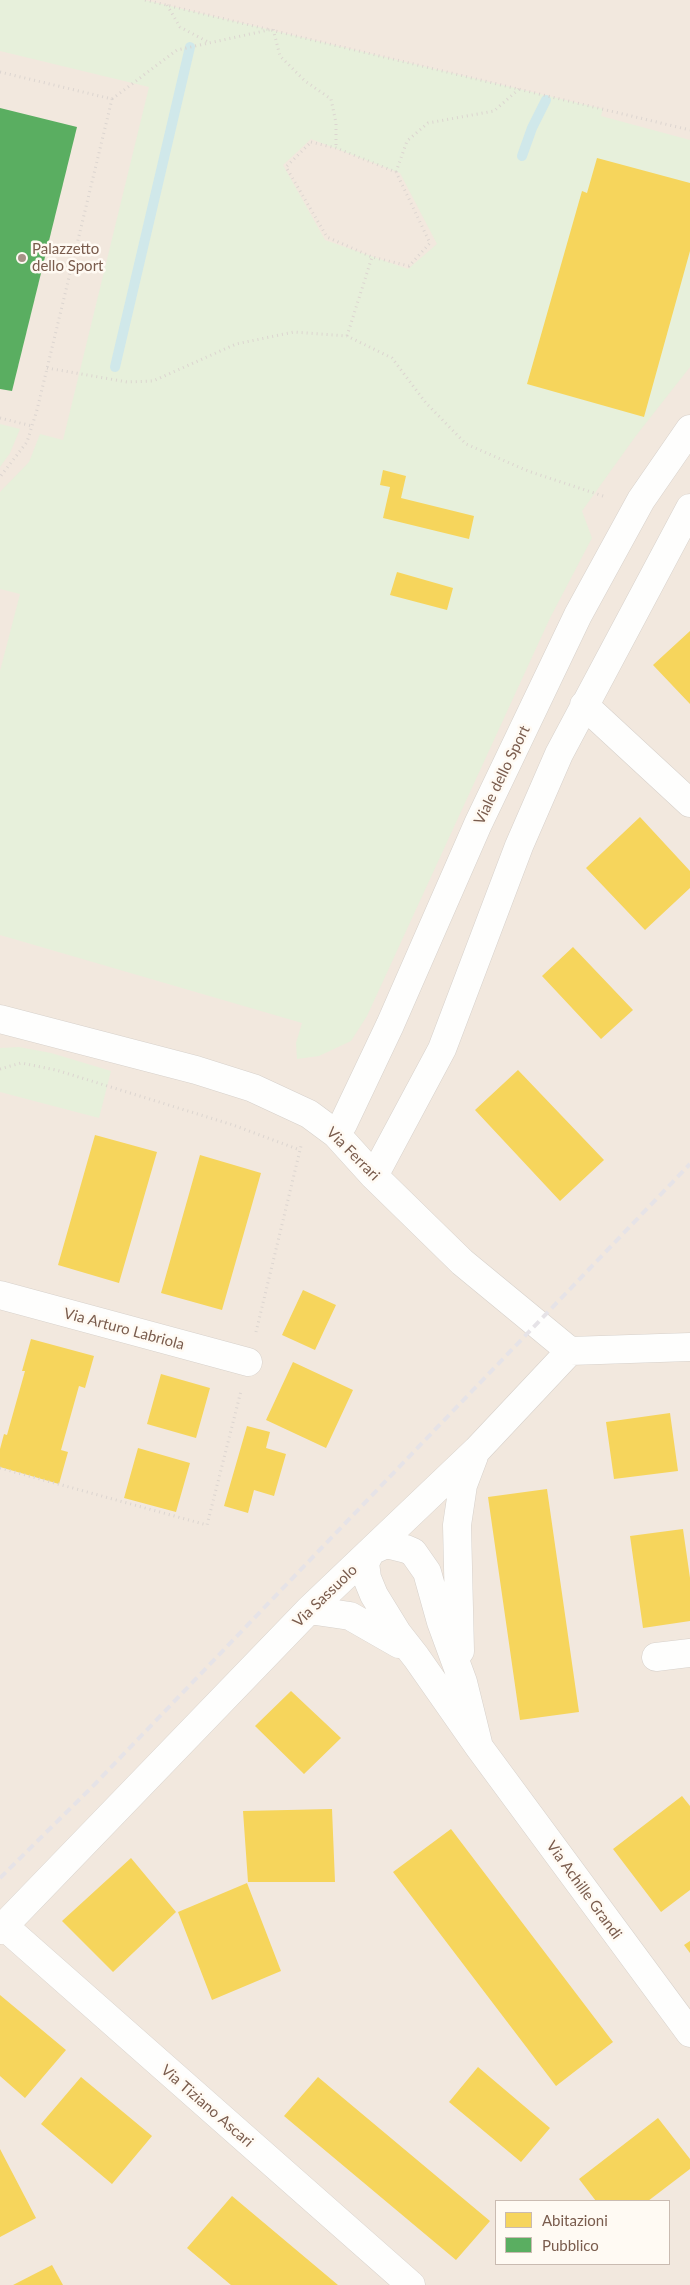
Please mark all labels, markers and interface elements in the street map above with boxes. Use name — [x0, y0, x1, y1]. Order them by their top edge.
place label: Palazzetto dello Sport — [32, 240, 103, 275]
marker: Palazzetto dello Sport — [16, 252, 28, 264]
street label: Viale dello Sport — [470, 723, 534, 827]
street label: Via Ferrari — [323, 1124, 383, 1184]
street label: Via Arturo Labriola — [62, 1304, 186, 1354]
street label: Via Sassuolo — [289, 1561, 361, 1631]
street label: Via Achille Grandi — [542, 1837, 626, 1943]
street label: Via Tiziano Ascari — [157, 2061, 257, 2151]
legend — [495, 2200, 670, 2265]
text: Abitazioni — [542, 2211, 608, 2229]
text: Pubblico — [542, 2236, 599, 2254]

